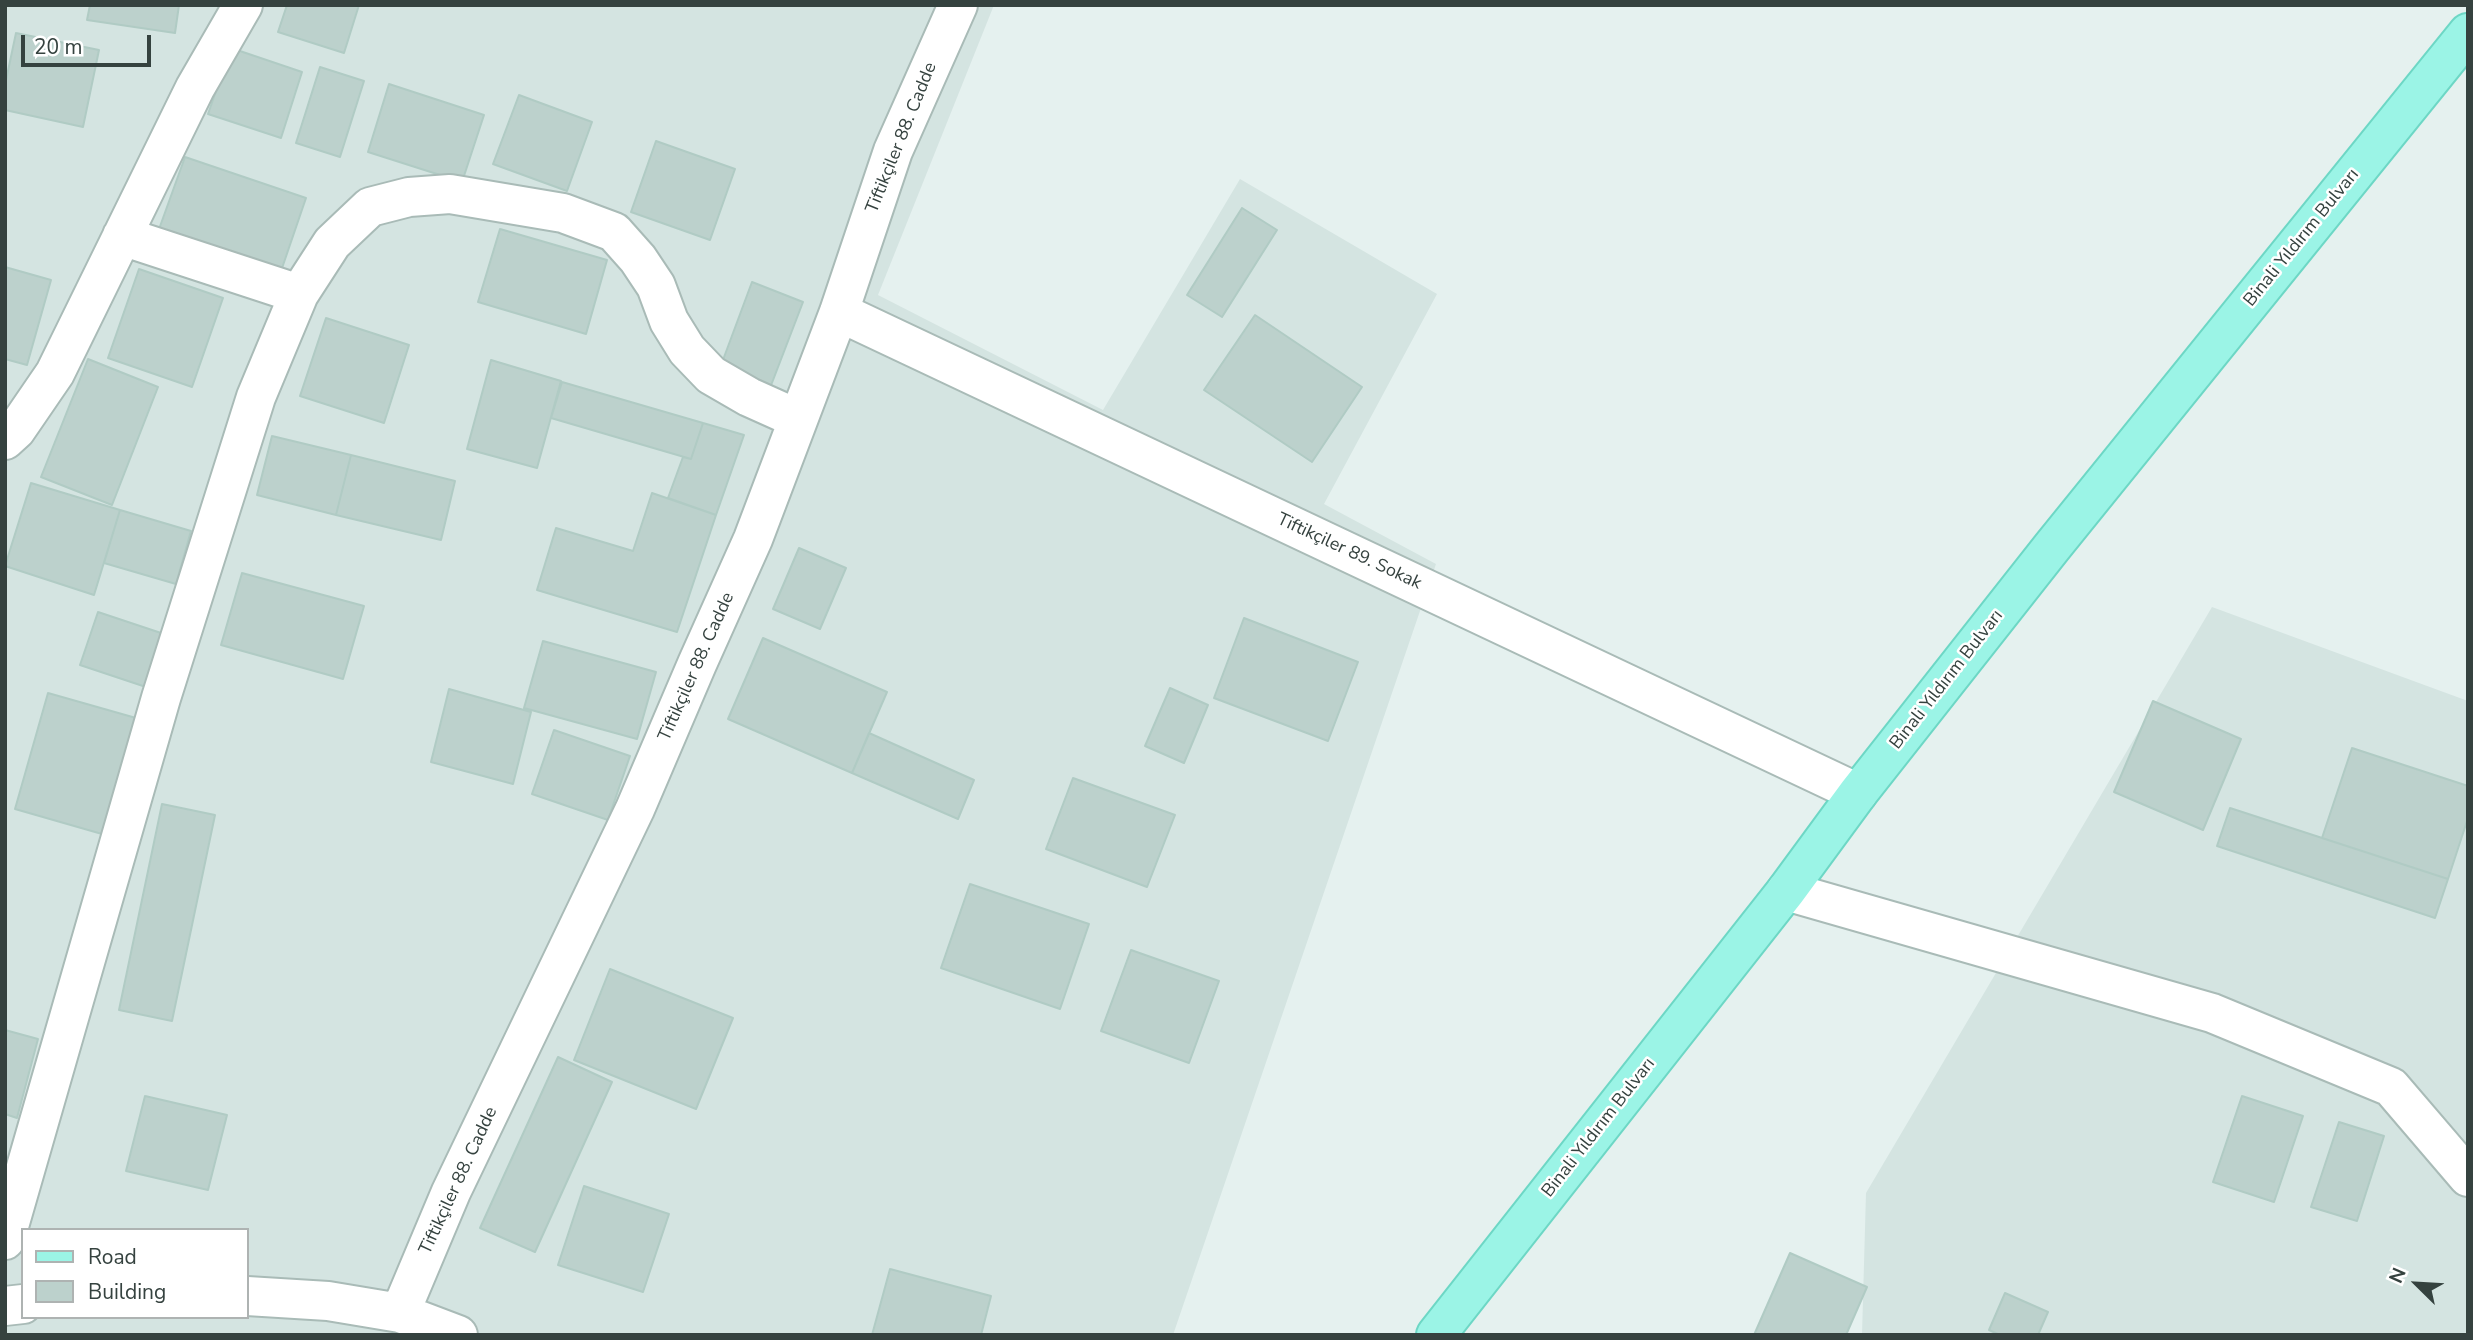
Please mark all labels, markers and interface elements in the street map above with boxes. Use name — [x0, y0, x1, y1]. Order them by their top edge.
scale bar — [24, 21, 154, 65]
text: 20 m — [34, 33, 83, 61]
street label: Tiftikçiler 88. Cadde — [862, 60, 942, 216]
street label: Binali Yıldırım Bulvarı — [2240, 165, 2364, 311]
street label: Tiftikçiler 89. Sokak — [1273, 509, 1425, 595]
street label: Tiftikçiler 88. Cadde — [654, 589, 740, 745]
street label: Binali Yıldırım Bulvarı — [1886, 606, 2008, 754]
street label: Binali Yıldırım Bulvarı — [1538, 1054, 1660, 1202]
street label: Tiftikçiler 88. Cadde — [415, 1104, 503, 1258]
legend — [21, 1228, 248, 1319]
text: Road — [88, 1243, 137, 1271]
north arrow — [2382, 1249, 2452, 1319]
text: N — [2383, 1264, 2413, 1287]
text: Building — [88, 1278, 166, 1306]

